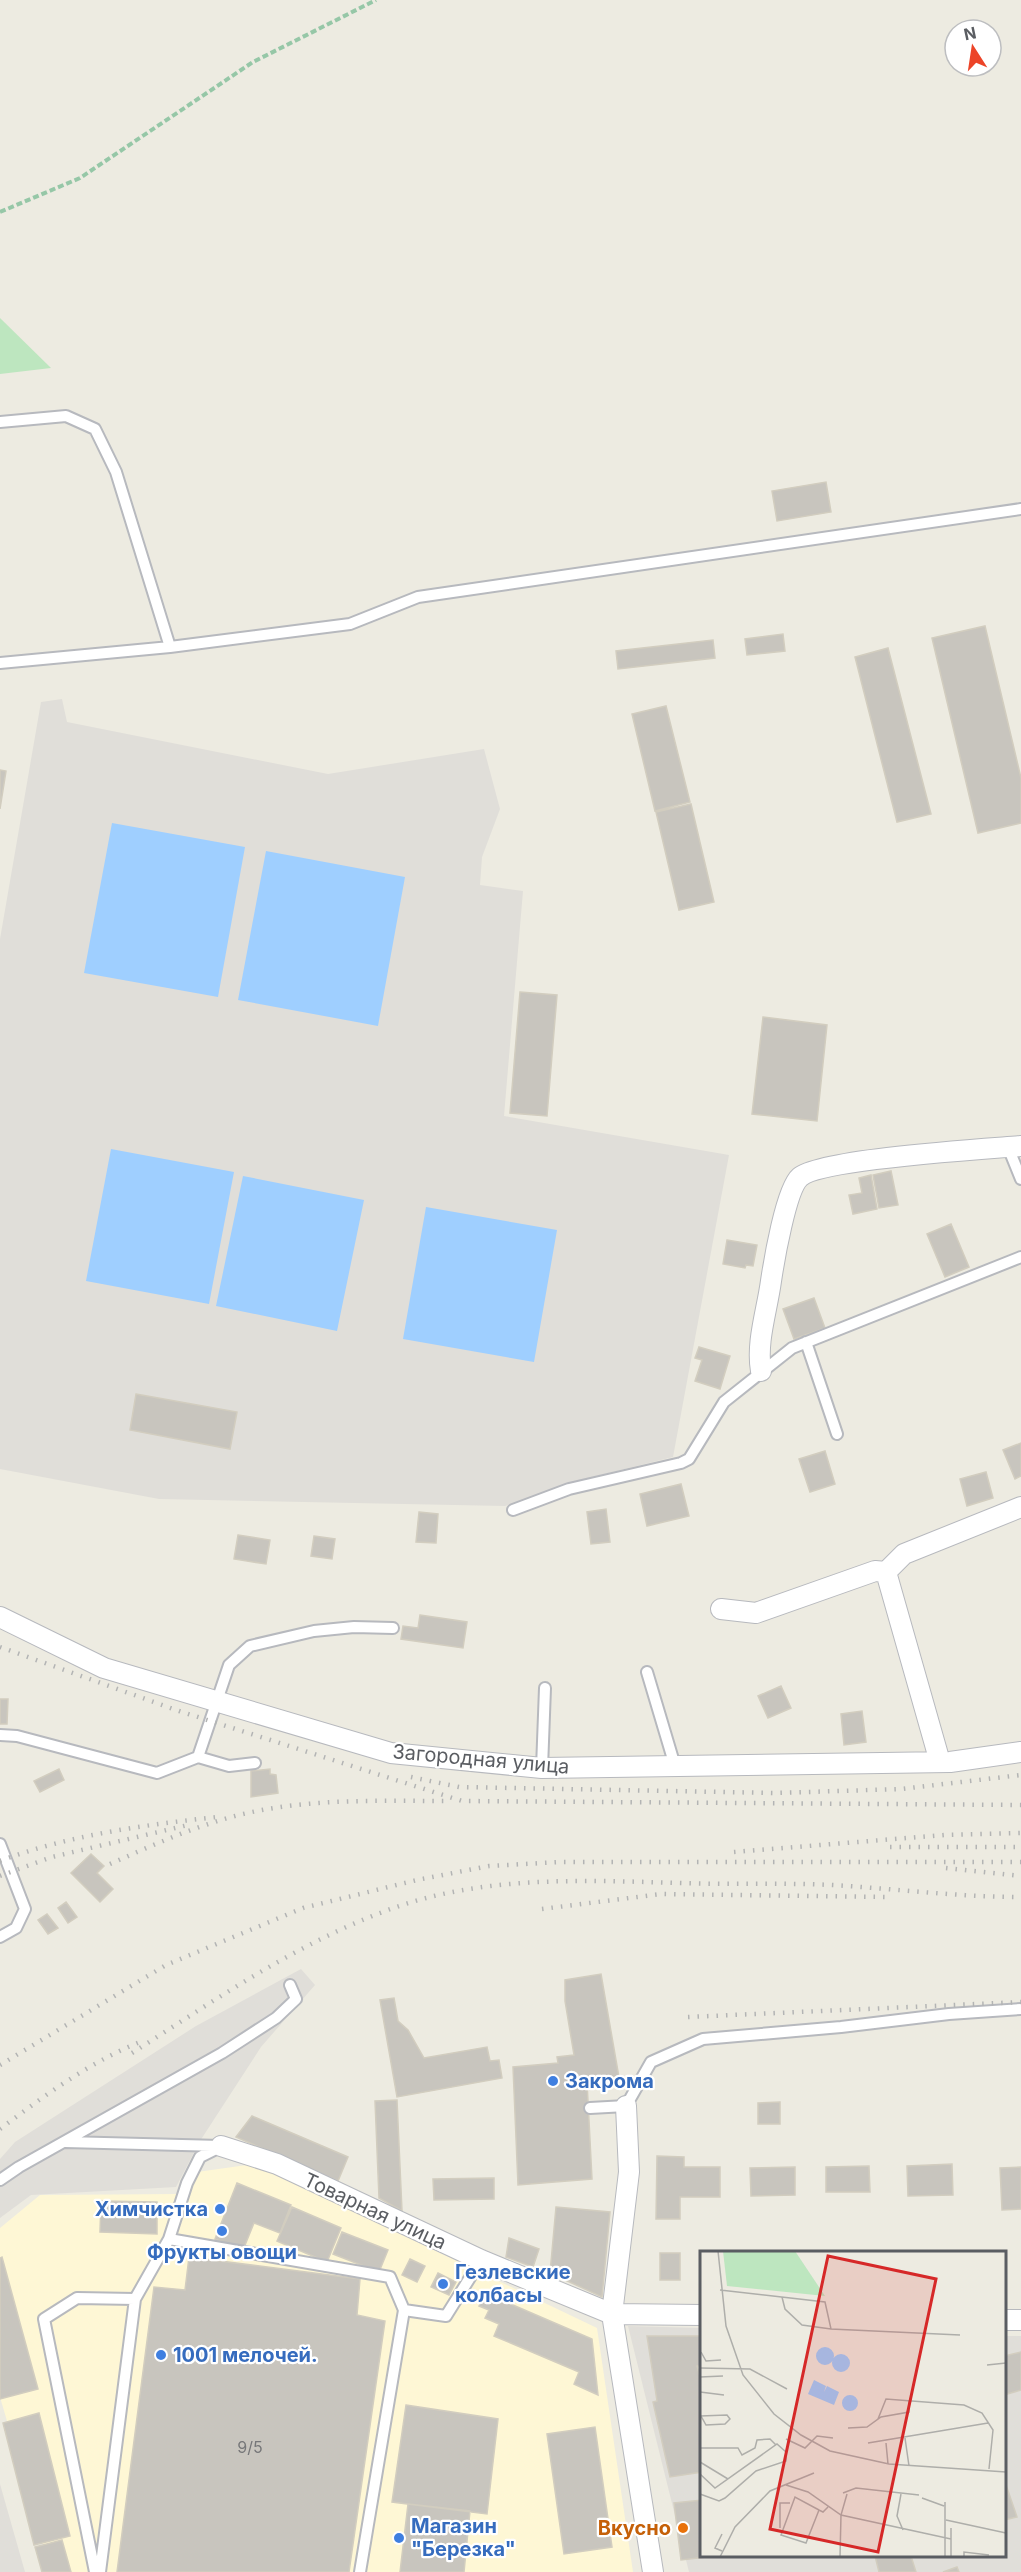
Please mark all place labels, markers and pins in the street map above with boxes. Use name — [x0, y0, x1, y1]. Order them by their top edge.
place label: Закрома — [565, 2069, 654, 2093]
marker: Закрома — [546, 2074, 560, 2088]
place label: Химчистка — [95, 2197, 208, 2221]
marker: Химчистка — [213, 2202, 227, 2216]
marker: Фрукты овощи — [215, 2224, 229, 2238]
place label: Фрукты овощи — [147, 2240, 297, 2264]
place label: Гезлевские колбасы — [455, 2260, 571, 2307]
marker: Гезлевские колбасы — [436, 2277, 450, 2291]
place label: 1001 мелочей. — [173, 2343, 318, 2367]
marker: 1001 мелочей. — [154, 2348, 168, 2362]
place label: Магазин "Березка" — [411, 2514, 516, 2561]
place label: Вкусно — [598, 2516, 671, 2540]
marker: Вкусно — [676, 2521, 690, 2535]
marker: Магазин "Березка" — [392, 2531, 406, 2545]

